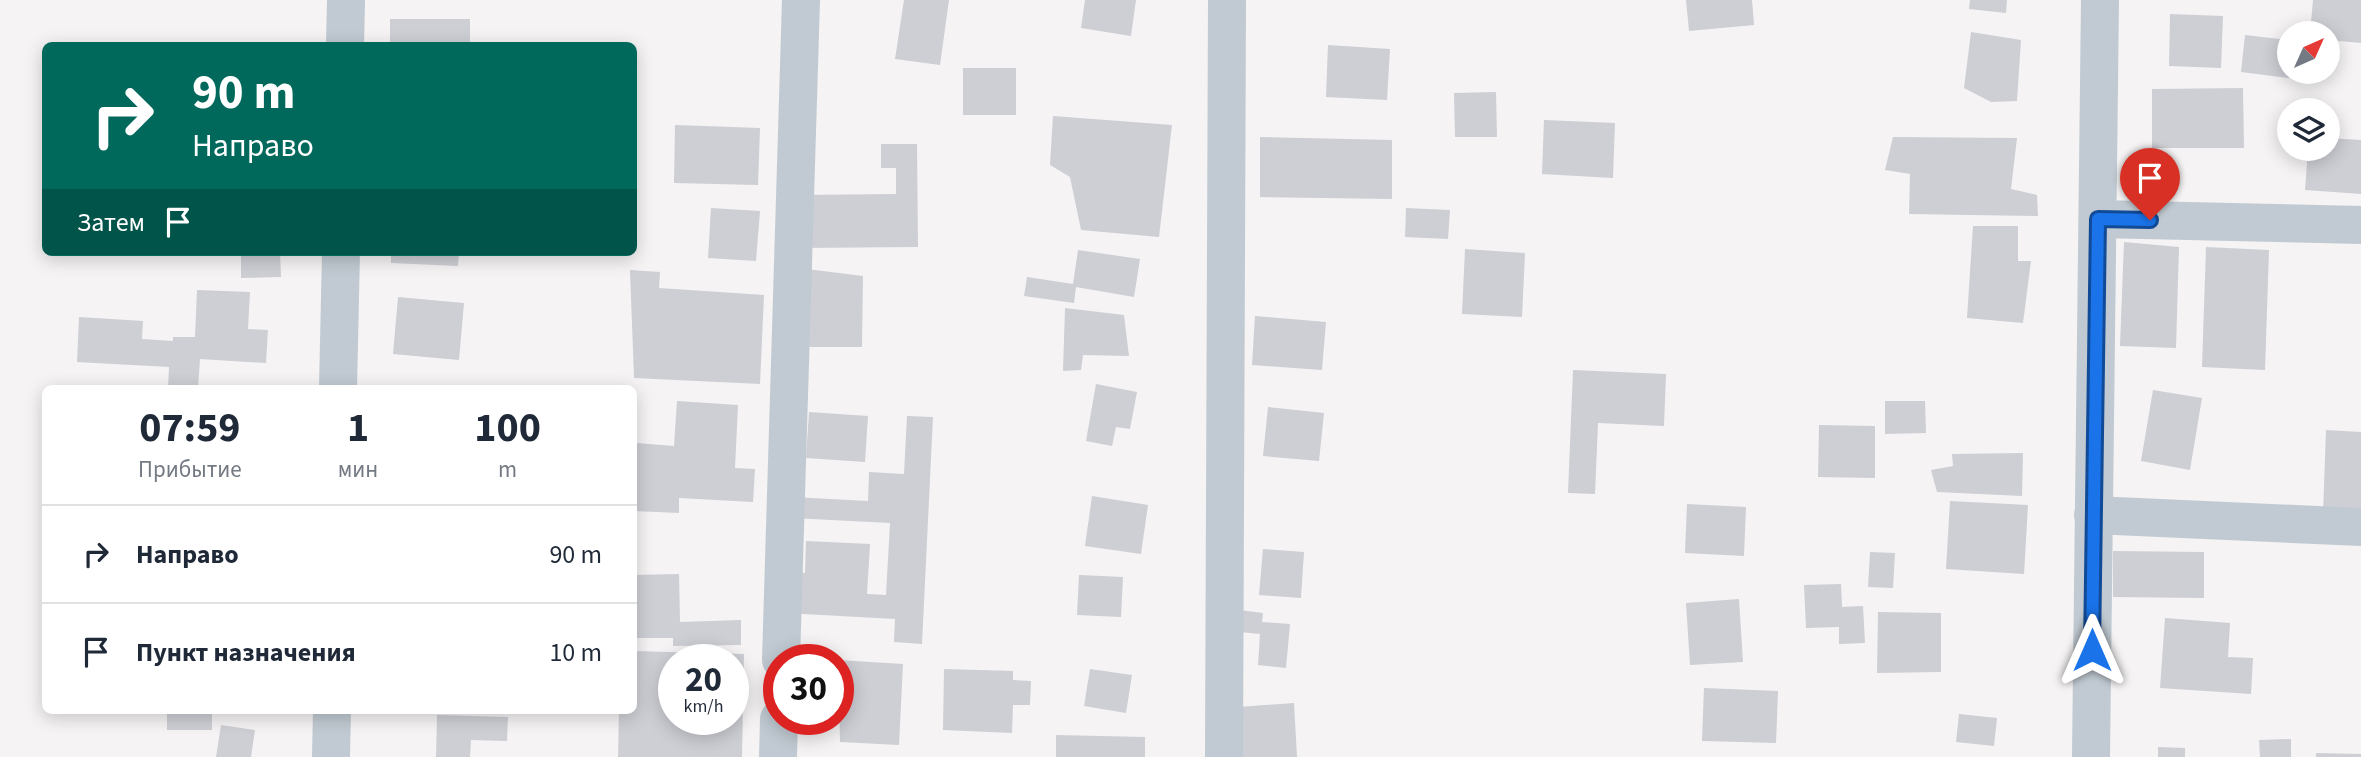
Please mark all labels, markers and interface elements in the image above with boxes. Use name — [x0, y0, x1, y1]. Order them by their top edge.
north arrow — [2277, 21, 2340, 84]
map controls — [2277, 21, 2340, 161]
text: 90 m — [192, 58, 296, 128]
icon: right — [77, 70, 168, 161]
button: layers — [2277, 98, 2340, 161]
text: Направо — [192, 123, 314, 169]
pin — [2120, 148, 2180, 220]
icon: arrive — [2131, 159, 2169, 197]
icon: arrive — [159, 203, 197, 241]
text: Затем — [77, 204, 145, 241]
text: 07:59 — [139, 398, 241, 458]
text: 1 — [347, 398, 369, 458]
text: 100 — [474, 398, 541, 458]
text: Прибытие — [138, 453, 242, 486]
text: мин — [338, 453, 378, 486]
text: m — [498, 453, 517, 486]
icon: right — [77, 535, 115, 573]
text: Направо — [136, 536, 239, 573]
text: 90 m — [549, 536, 602, 573]
position arrow — [2055, 613, 2129, 687]
icon: arrive — [77, 633, 115, 671]
text: Пункт назначения — [136, 634, 356, 671]
text: 10 m — [549, 634, 602, 671]
speed limit sign: 30 — [763, 644, 854, 735]
text: 20 — [685, 655, 722, 705]
text: km/h — [684, 694, 723, 719]

